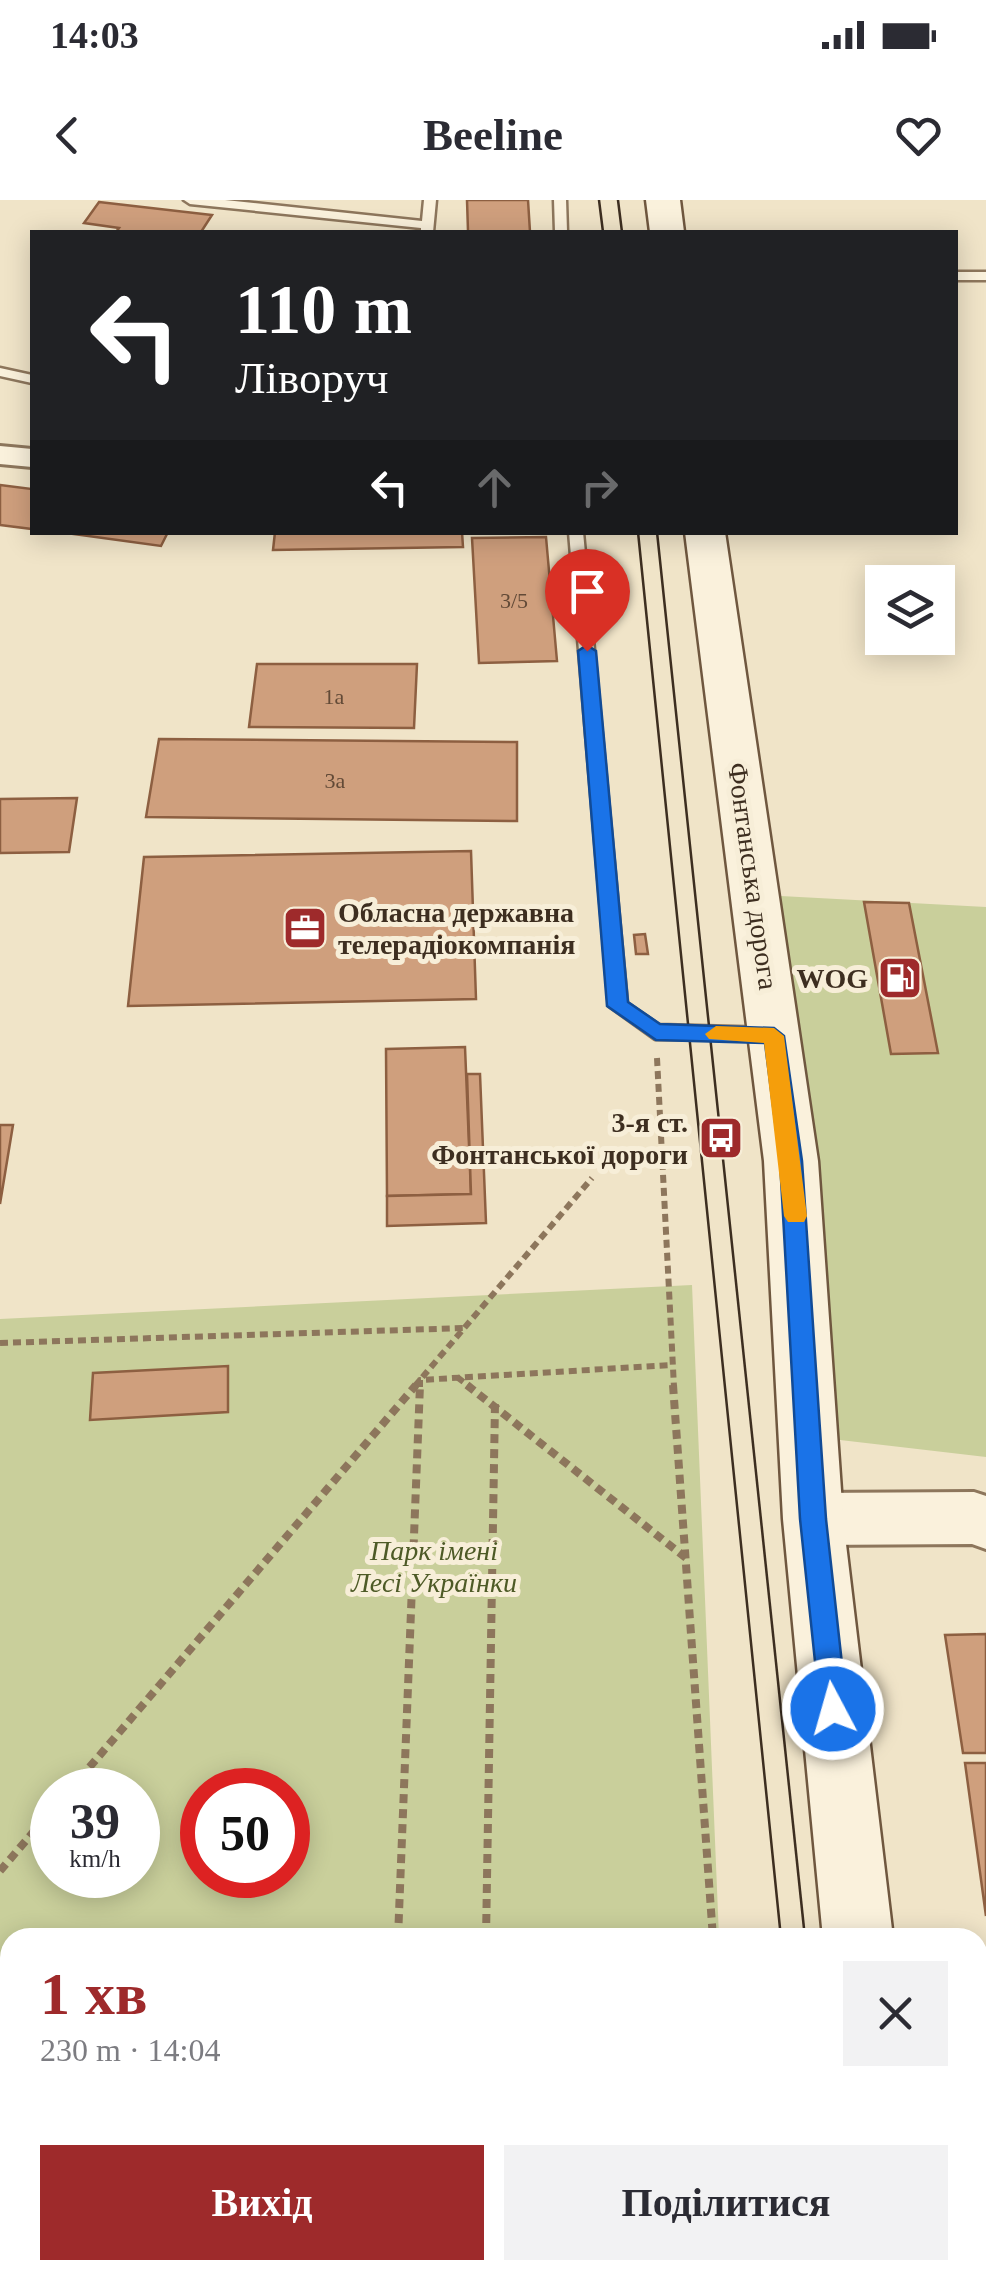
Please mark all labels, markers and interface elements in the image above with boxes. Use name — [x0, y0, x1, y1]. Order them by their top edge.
text: 14:03 — [50, 14, 139, 56]
icon: back — [40, 108, 95, 163]
icon: heart — [891, 108, 946, 163]
text: Beeline — [423, 110, 563, 160]
icon: left — [70, 270, 200, 400]
text: 110 m — [235, 271, 412, 348]
text: Ліворуч — [235, 353, 389, 403]
icon: left — [362, 460, 417, 515]
icon: ahead — [467, 460, 522, 515]
icon: right — [572, 460, 627, 515]
pin — [545, 549, 630, 652]
icon: arrive — [560, 564, 615, 619]
map controls — [865, 565, 955, 655]
button: layers — [865, 565, 955, 655]
house number: 3/5 — [500, 588, 528, 613]
house number: 1а — [324, 684, 345, 709]
street label: Фонтанська дорога — [722, 760, 784, 992]
house number: 3а — [325, 768, 346, 793]
place label: Обласна державна телерадіокомпанія — [338, 897, 575, 960]
office icon: Обласна державна телерадіокомпанія — [282, 905, 328, 951]
fuel station icon: WOG — [877, 955, 923, 1001]
place label: WOG — [796, 963, 868, 994]
place label: 3-я ст. Фонтанської дороги — [431, 1107, 688, 1170]
bus stop icon: 3-я ст. Фонтанської дороги — [698, 1115, 744, 1161]
park label: Парк імені Лесі Українки — [350, 1535, 517, 1598]
position arrow — [781, 1657, 885, 1761]
speed limit sign: 50 — [180, 1768, 310, 1898]
text: 39 — [70, 1793, 120, 1849]
text: km/h — [69, 1845, 121, 1872]
text: 1 хв — [40, 1961, 147, 2027]
button: close — [843, 1961, 948, 2066]
text: 230 m · 14:04 — [40, 2032, 220, 2068]
button: Вихід — [40, 2145, 484, 2260]
button: Поділитися — [504, 2145, 948, 2260]

